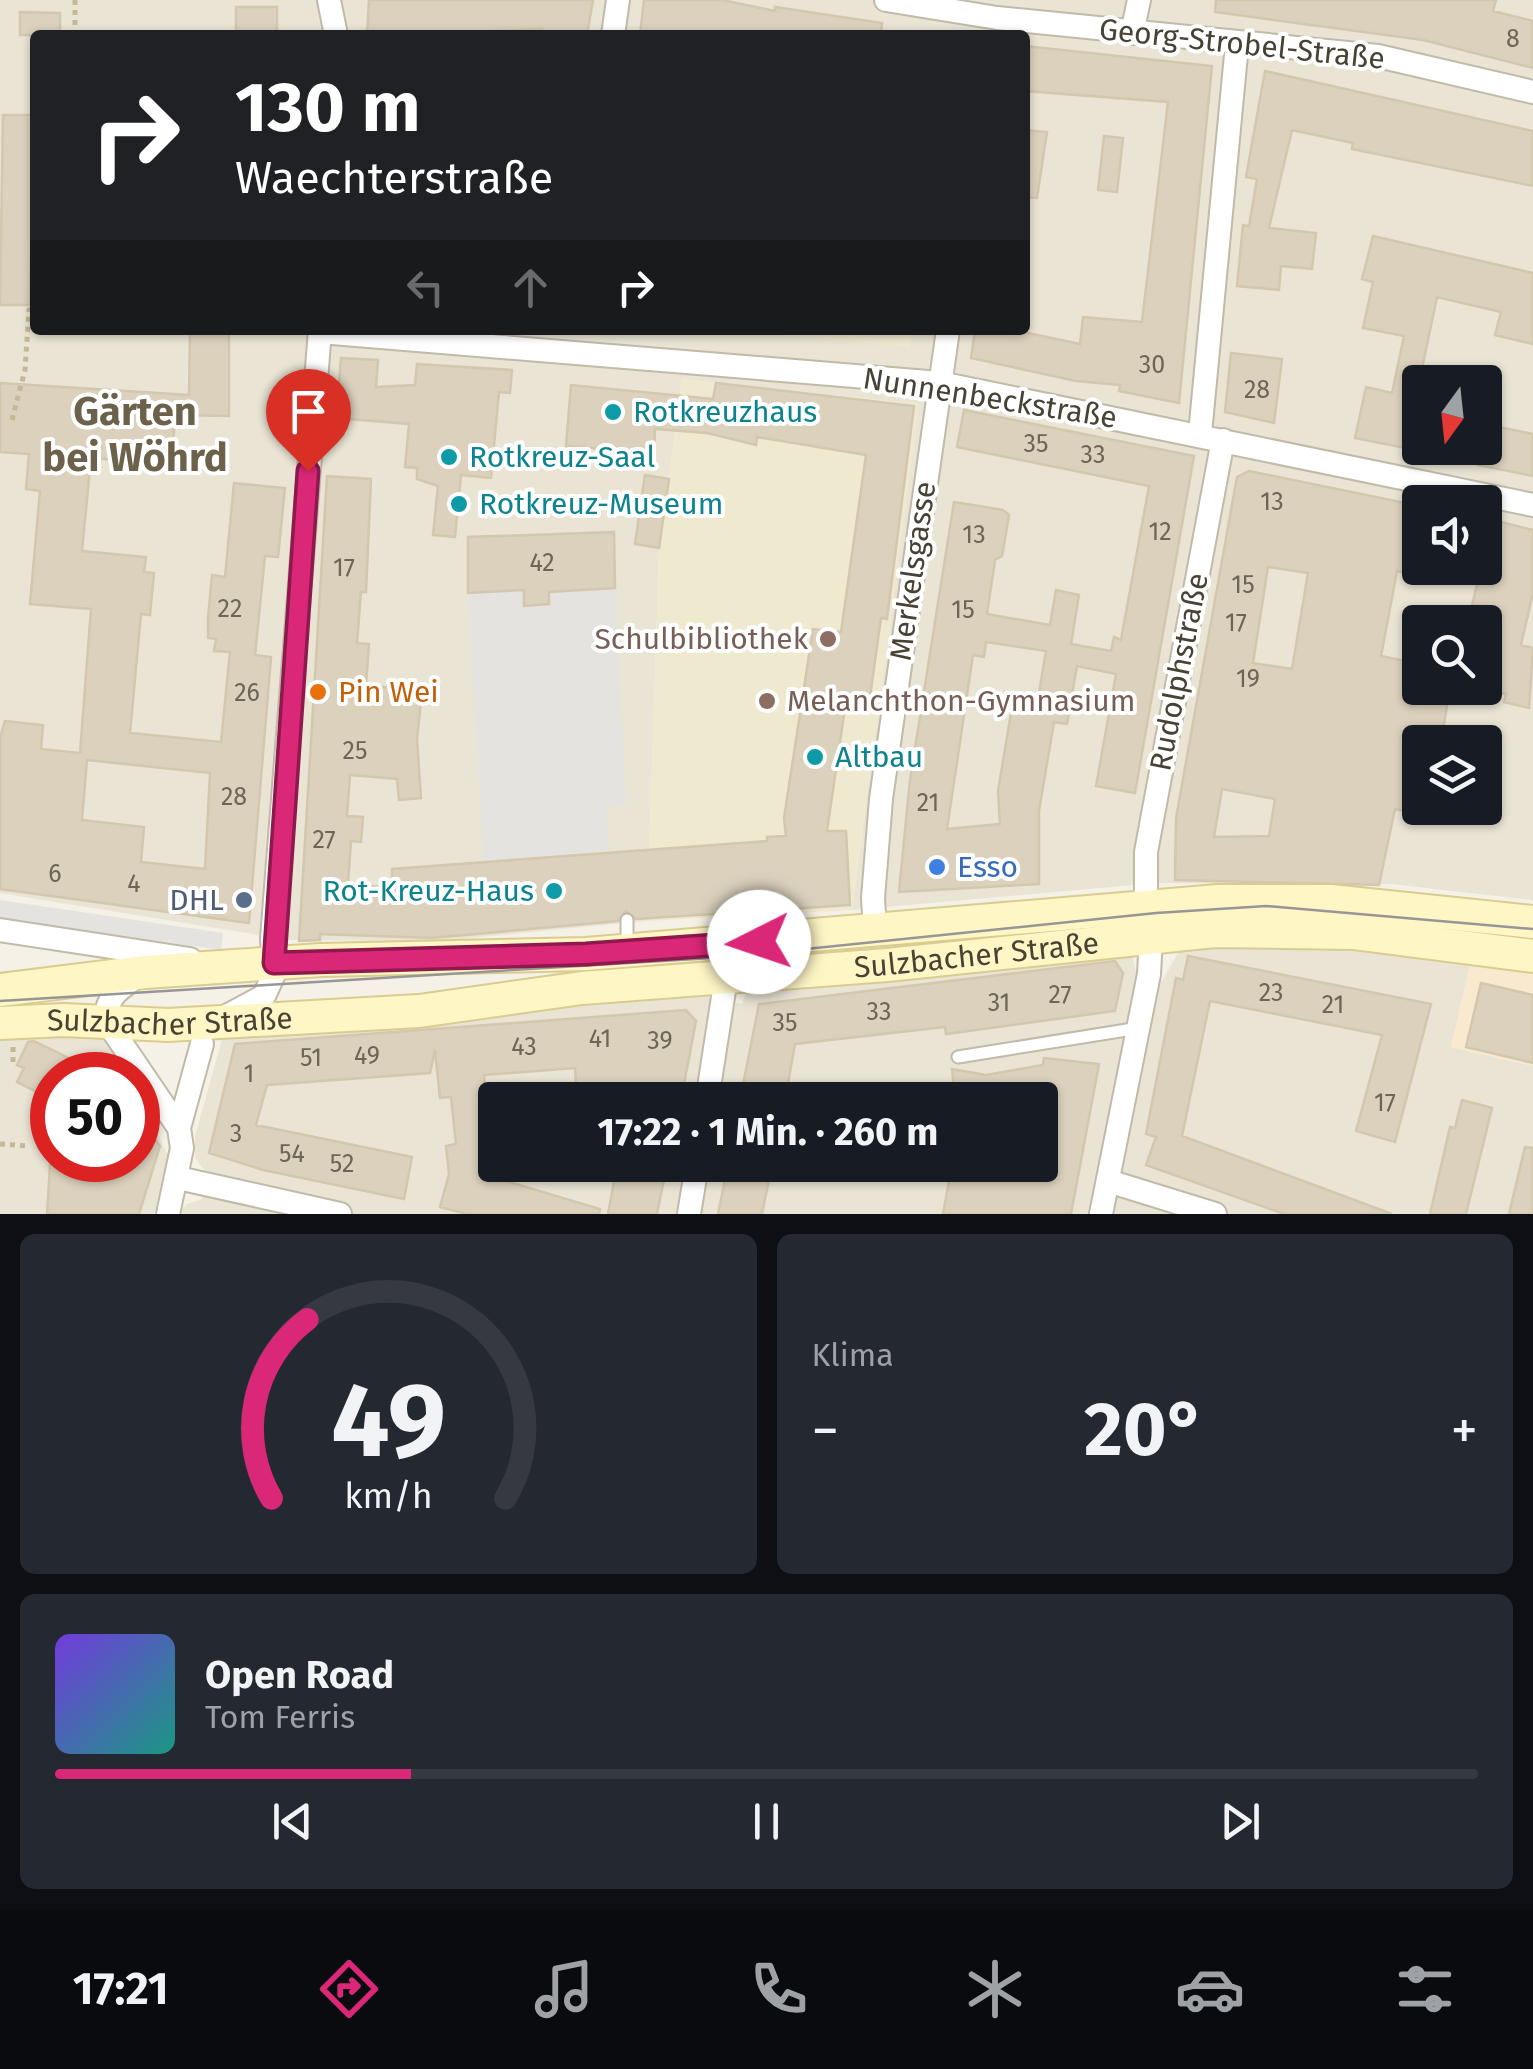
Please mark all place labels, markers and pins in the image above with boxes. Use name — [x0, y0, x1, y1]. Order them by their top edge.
pin — [266, 369, 351, 472]
place label: Rotkreuzhaus — [633, 394, 817, 430]
marker: Rotkreuzhaus — [602, 401, 624, 423]
place label: Rotkreuz-Saal — [469, 439, 655, 475]
marker: Rotkreuz-Saal — [438, 446, 460, 468]
place label: Rotkreuz-Museum — [479, 486, 723, 522]
marker: Rotkreuz-Museum — [448, 493, 470, 515]
place label: Schulbibliothek — [594, 621, 809, 657]
marker: Schulbibliothek — [817, 628, 839, 650]
place label: Pin Wei — [338, 674, 439, 710]
marker: Pin Wei — [307, 681, 329, 703]
place label: Melanchthon-Gymnasium — [787, 683, 1135, 719]
marker: Melanchthon-Gymnasium — [756, 690, 778, 712]
place label: Altbau — [835, 739, 923, 775]
marker: Altbau — [804, 746, 826, 768]
place label: Esso — [957, 849, 1018, 885]
marker: Esso — [926, 856, 948, 878]
place label: Rot-Kreuz-Haus — [323, 873, 534, 909]
marker: Rot-Kreuz-Haus — [543, 880, 565, 902]
place label: DHL — [169, 882, 224, 918]
marker: DHL — [233, 889, 255, 911]

